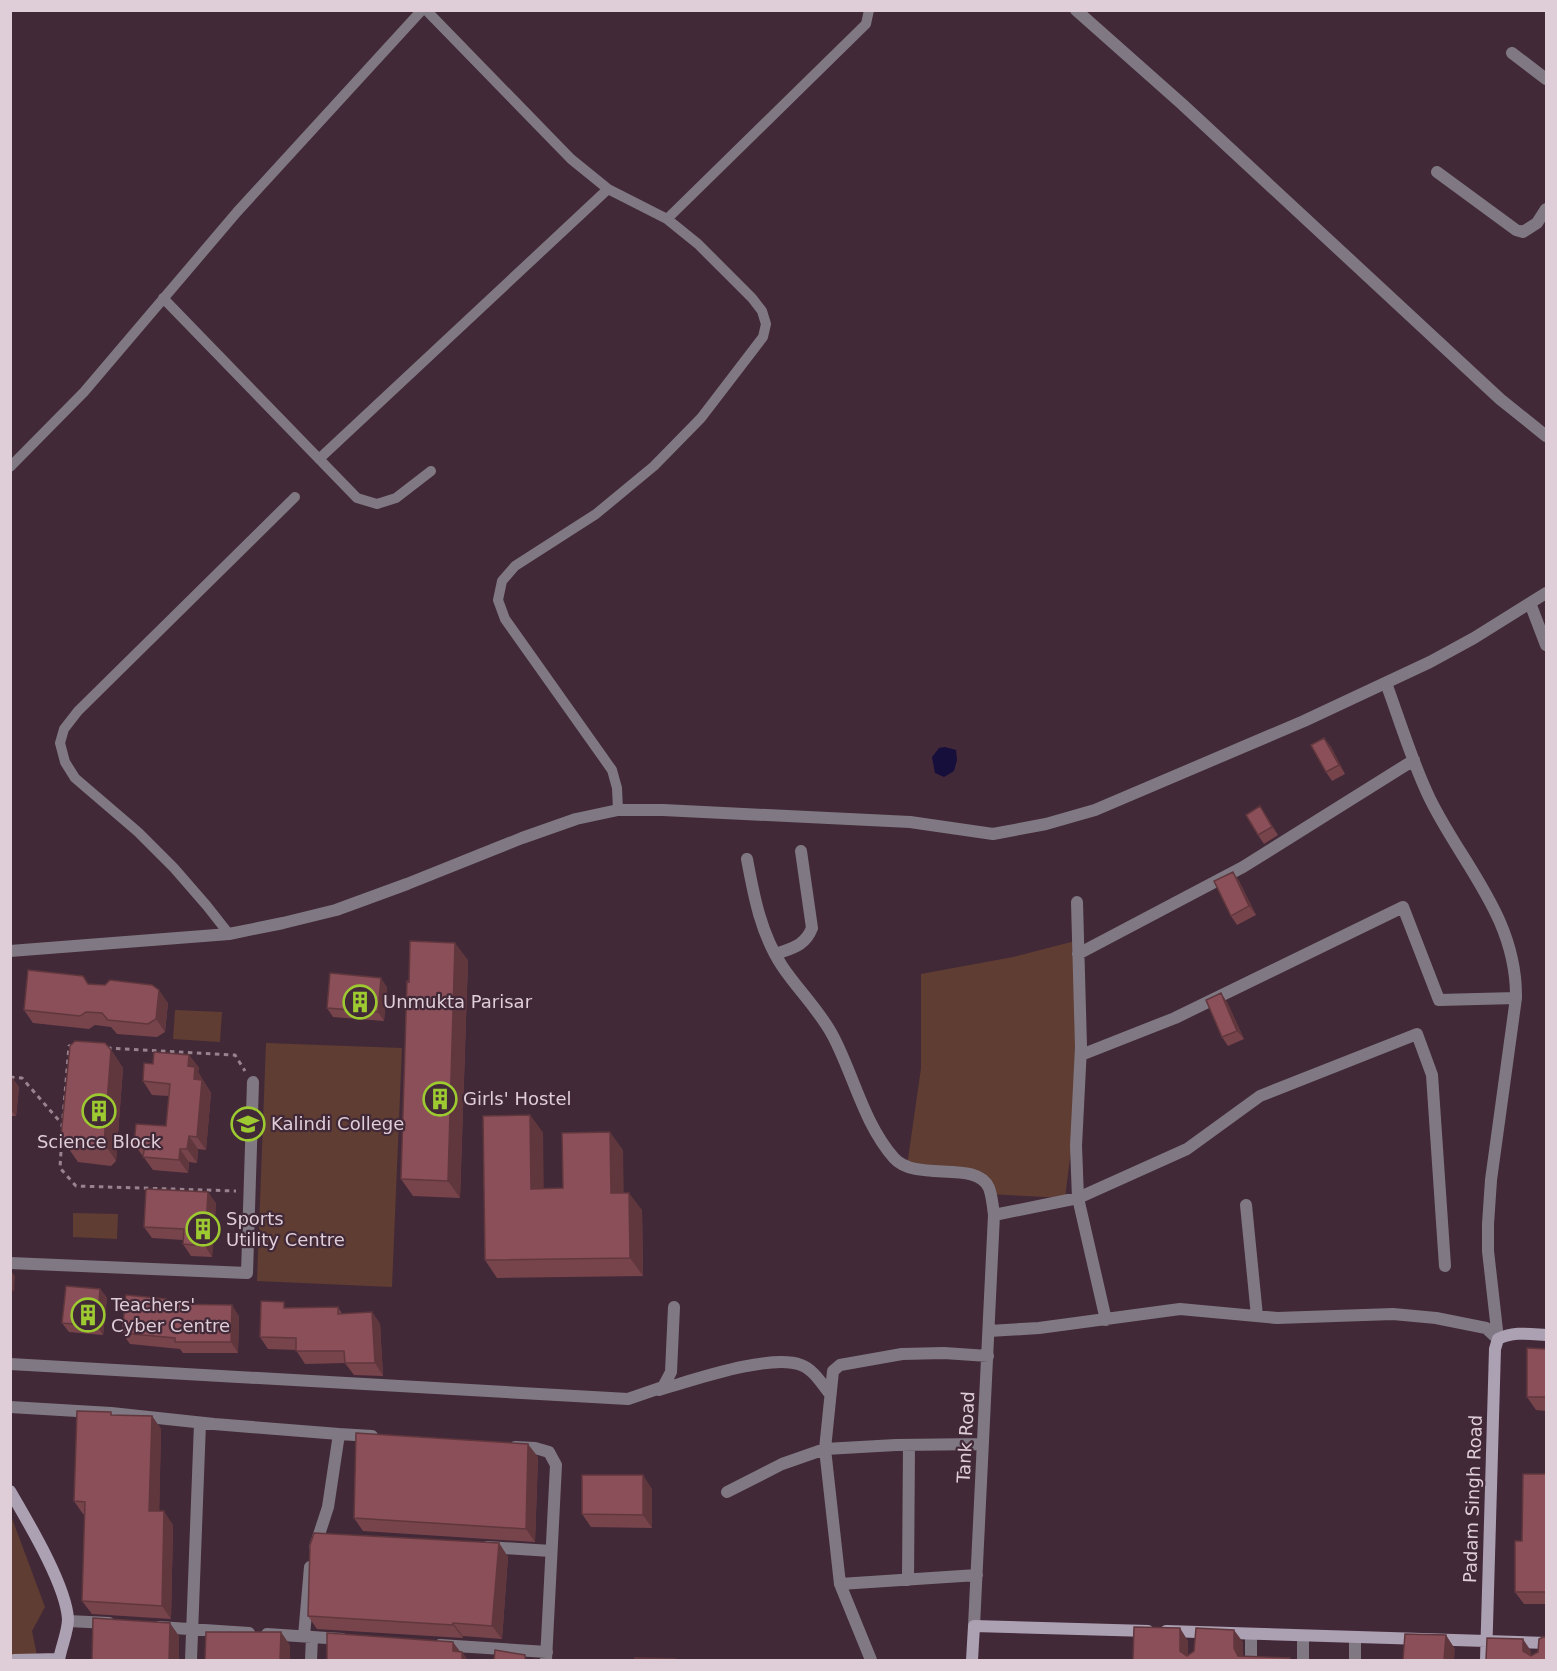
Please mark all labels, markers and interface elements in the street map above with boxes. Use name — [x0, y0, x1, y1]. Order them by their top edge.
building icon: Unmukta Parisar — [342, 984, 378, 1020]
place label: Unmukta Parisar — [383, 991, 533, 1012]
building icon: Girls' Hostel — [422, 1081, 458, 1117]
place label: Girls' Hostel — [463, 1088, 571, 1109]
building icon: Science Block — [81, 1093, 117, 1129]
school or university icon: Kalindi College — [230, 1106, 266, 1142]
place label: Kalindi College — [271, 1113, 404, 1134]
place label: Science Block — [37, 1131, 162, 1152]
place label: Sports Utility Centre — [226, 1208, 345, 1250]
building icon: Sports Utility Centre — [185, 1211, 221, 1247]
place label: Teachers' Cyber Centre — [110, 1294, 230, 1336]
building icon: Teachers' Cyber Centre — [70, 1297, 106, 1333]
street label: Tank Road — [953, 1391, 978, 1484]
street label: Padam Singh Road — [1459, 1414, 1486, 1583]

